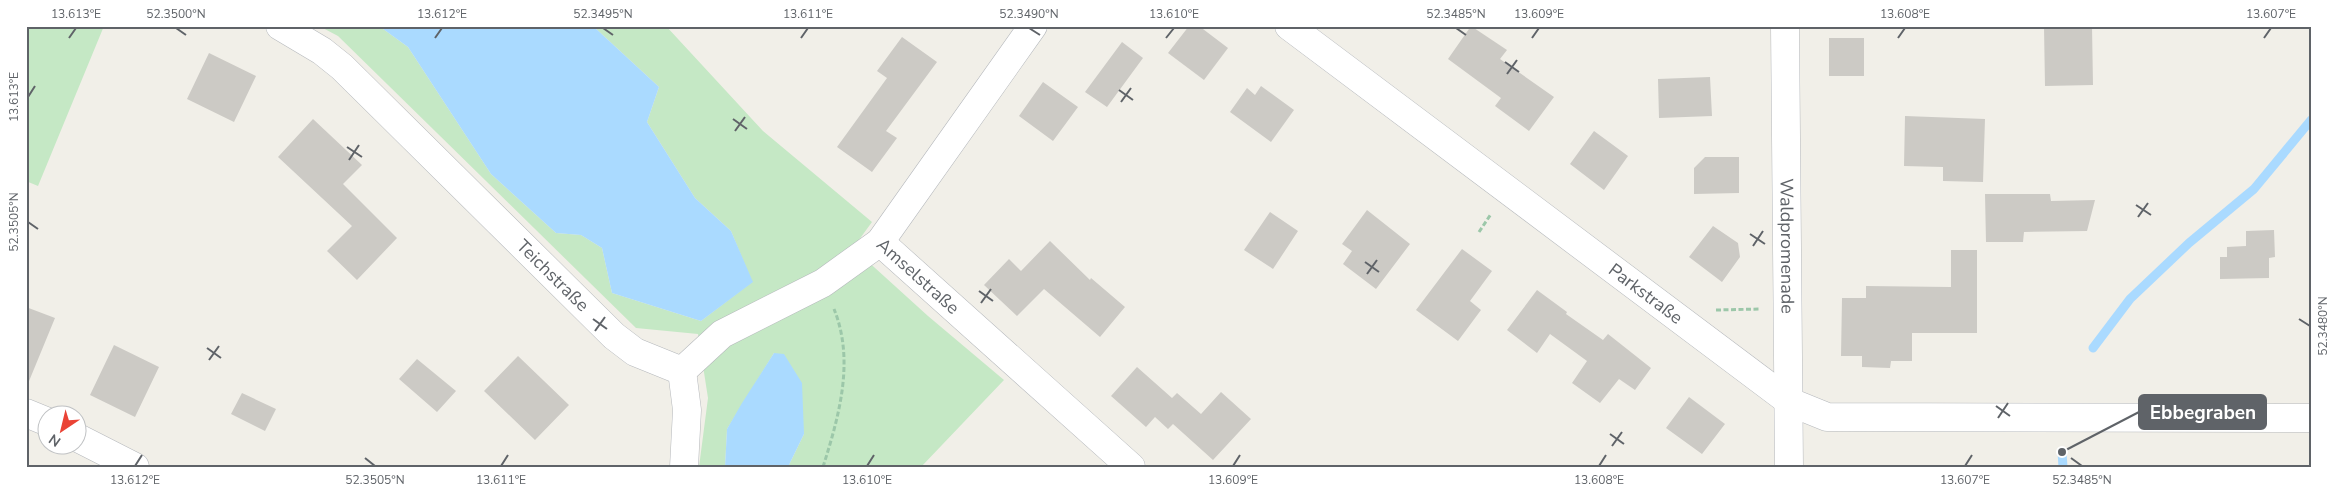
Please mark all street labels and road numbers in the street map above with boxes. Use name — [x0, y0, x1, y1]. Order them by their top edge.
street label: Waldpromenade — [1774, 178, 1800, 314]
street label: Amselstraße — [871, 233, 965, 320]
street label: Teichstraße — [511, 234, 594, 317]
street label: Parkstraße — [1604, 258, 1688, 330]

